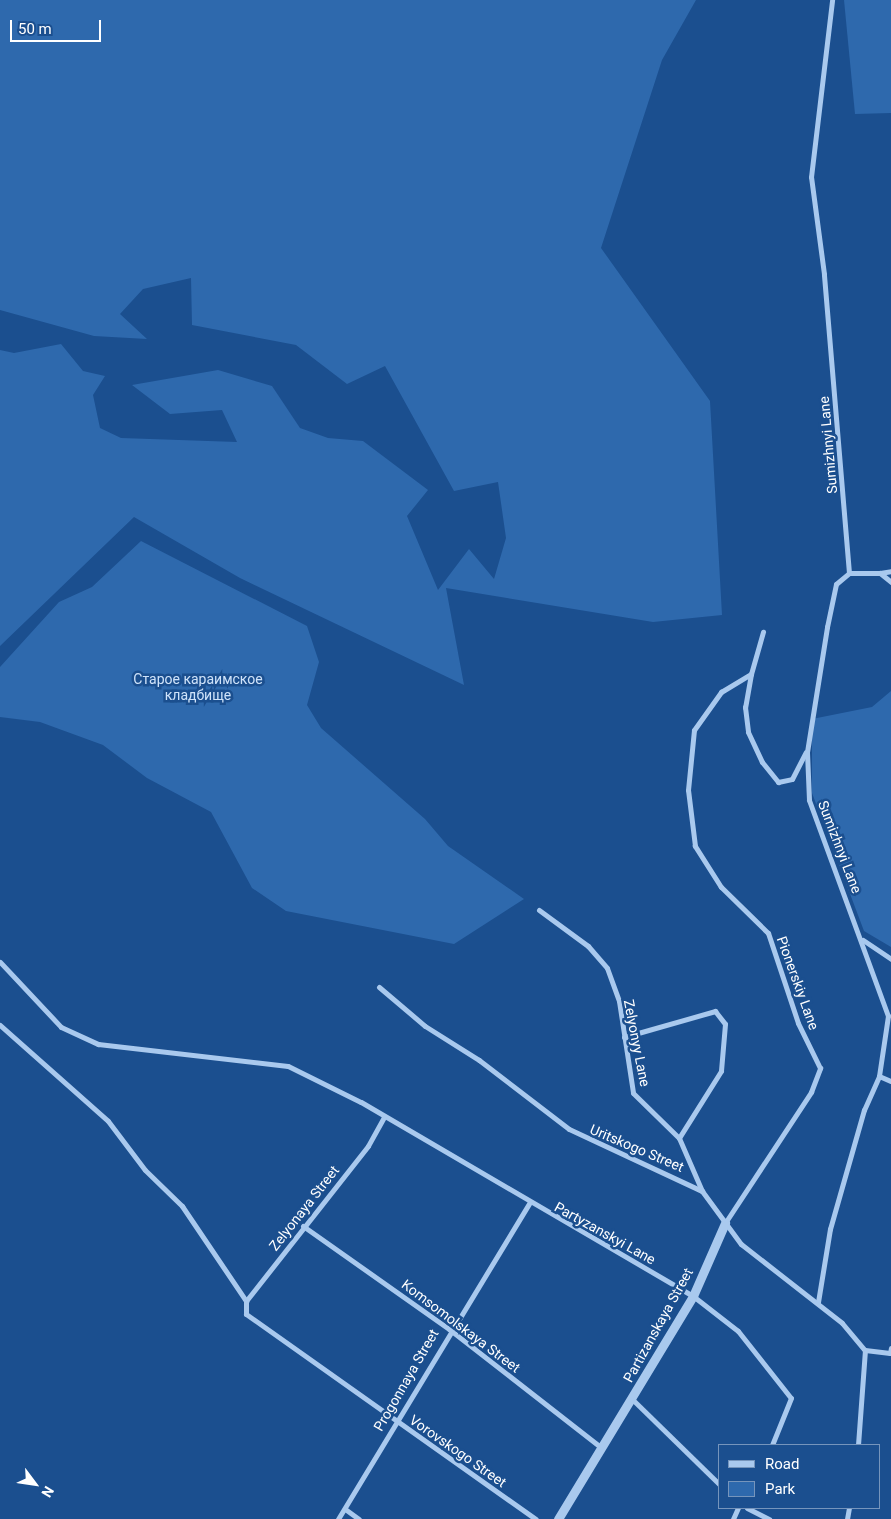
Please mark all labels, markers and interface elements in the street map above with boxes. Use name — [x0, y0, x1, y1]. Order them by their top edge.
scale bar — [12, 10, 104, 42]
text: 50 m — [18, 20, 52, 38]
street label: Sumizhnyi Lane — [815, 395, 841, 495]
park label: Старое караимское кладбище — [133, 671, 263, 704]
street label: Sumizhnyi Lane — [815, 798, 865, 896]
street label: Pionerskiy Lane — [773, 934, 823, 1032]
street label: Zelyonyy Lane — [620, 998, 654, 1088]
street label: Uritskogo Street — [588, 1121, 686, 1175]
street label: Zelyonaya Street — [266, 1162, 342, 1254]
street label: Partyzanskyi Lane — [551, 1198, 659, 1268]
street label: Partizanskaya Street — [620, 1265, 696, 1385]
street label: Komsomolskaya Street — [398, 1276, 524, 1376]
street label: Progonnaya Street — [370, 1326, 442, 1434]
street label: Vorovskogo Street — [406, 1411, 510, 1491]
legend — [718, 1444, 881, 1509]
text: Road — [765, 1455, 799, 1473]
north arrow — [10, 1459, 60, 1509]
text: Park — [765, 1480, 795, 1498]
text: N — [38, 1483, 57, 1500]

